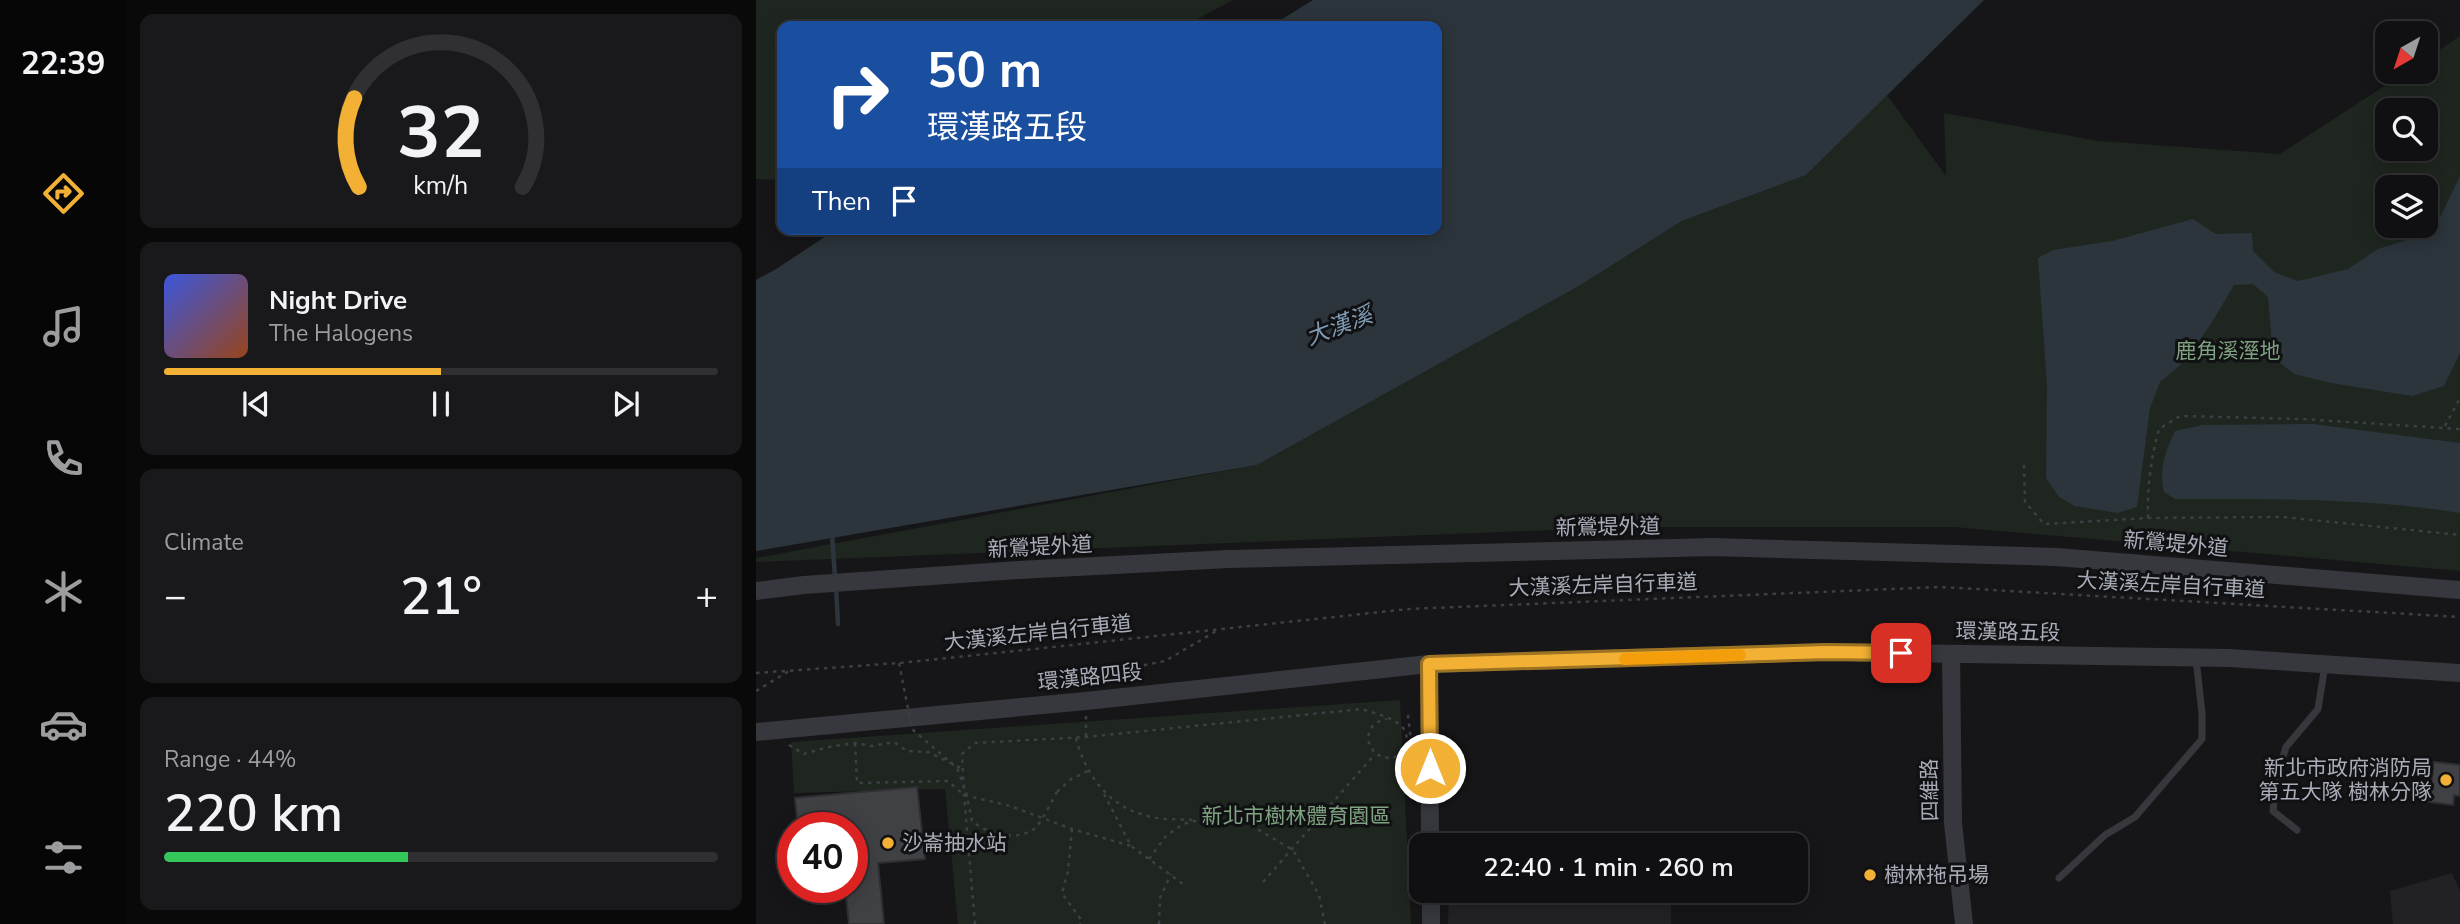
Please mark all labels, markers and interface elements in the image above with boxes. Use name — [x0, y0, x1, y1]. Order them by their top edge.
north arrow — [2375, 21, 2438, 84]
map controls — [2375, 21, 2438, 238]
text: 50 m — [927, 37, 1042, 104]
text: 22:39 — [21, 42, 105, 85]
icon: right — [812, 49, 903, 140]
text: 32 — [397, 83, 485, 183]
button: search — [2375, 98, 2438, 161]
text: 環漢路五段 — [927, 106, 1087, 149]
icon: directions — [39, 169, 88, 218]
text: km/h — [413, 169, 469, 203]
button: layers — [2375, 175, 2438, 238]
icon: arrive — [885, 182, 923, 220]
text: Then — [812, 184, 871, 219]
text: Night Drive — [269, 283, 407, 318]
water label: 大漢溪 — [1301, 298, 1380, 353]
icon: music — [39, 302, 88, 351]
text: The Halogens — [269, 318, 413, 349]
park label: 鹿角溪溼地 — [2176, 337, 2281, 365]
icon: previous — [237, 385, 275, 423]
icon: pause — [422, 385, 460, 423]
icon: next — [607, 385, 645, 423]
icon: phone — [39, 434, 88, 483]
street label: 新鶯堤外道 — [1555, 512, 1661, 542]
street label: 新鶯堤外道 — [2122, 525, 2230, 563]
text: Climate — [164, 527, 244, 558]
street label: 新鶯堤外道 — [987, 530, 1093, 564]
text: 21° — [400, 561, 482, 632]
street label: 大漢溪左岸自行車道 — [2076, 566, 2266, 604]
icon: climate — [39, 567, 88, 616]
street label: 大漢溪左岸自行車道 — [1508, 568, 1698, 602]
text: − — [164, 571, 187, 622]
text: + — [695, 571, 718, 622]
street label: 大漢溪左岸自行車道 — [943, 609, 1133, 657]
street label: 環漢路五段 — [1955, 617, 2061, 647]
pin — [1871, 623, 1931, 683]
icon: arrive — [1882, 634, 1920, 672]
street label: 環漢路四段 — [1036, 658, 1144, 696]
icon: car — [39, 700, 88, 749]
position arrow — [1393, 731, 1467, 805]
text: Range · 44% — [164, 744, 296, 775]
place label: 新北市政府消防局 第五大隊 樹林分隊 — [2259, 754, 2432, 806]
street label: 四維路 — [1915, 758, 1945, 822]
marker: 新北市政府消防局 第五大隊 樹林分隊 — [2438, 772, 2454, 788]
text: 220 km — [164, 778, 343, 849]
park label: 新北市樹林體育園區 — [1202, 802, 1391, 830]
speed limit sign: 40 — [777, 812, 868, 903]
place label: 沙崙抽水站 — [902, 829, 1007, 857]
icon: filters — [39, 833, 88, 882]
marker: 沙崙抽水站 — [880, 835, 896, 851]
text: 22:40 · 1 min · 260 m — [1483, 850, 1734, 885]
place label: 樹林拖吊場 — [1884, 861, 1989, 889]
marker: 樹林拖吊場 — [1862, 867, 1878, 883]

